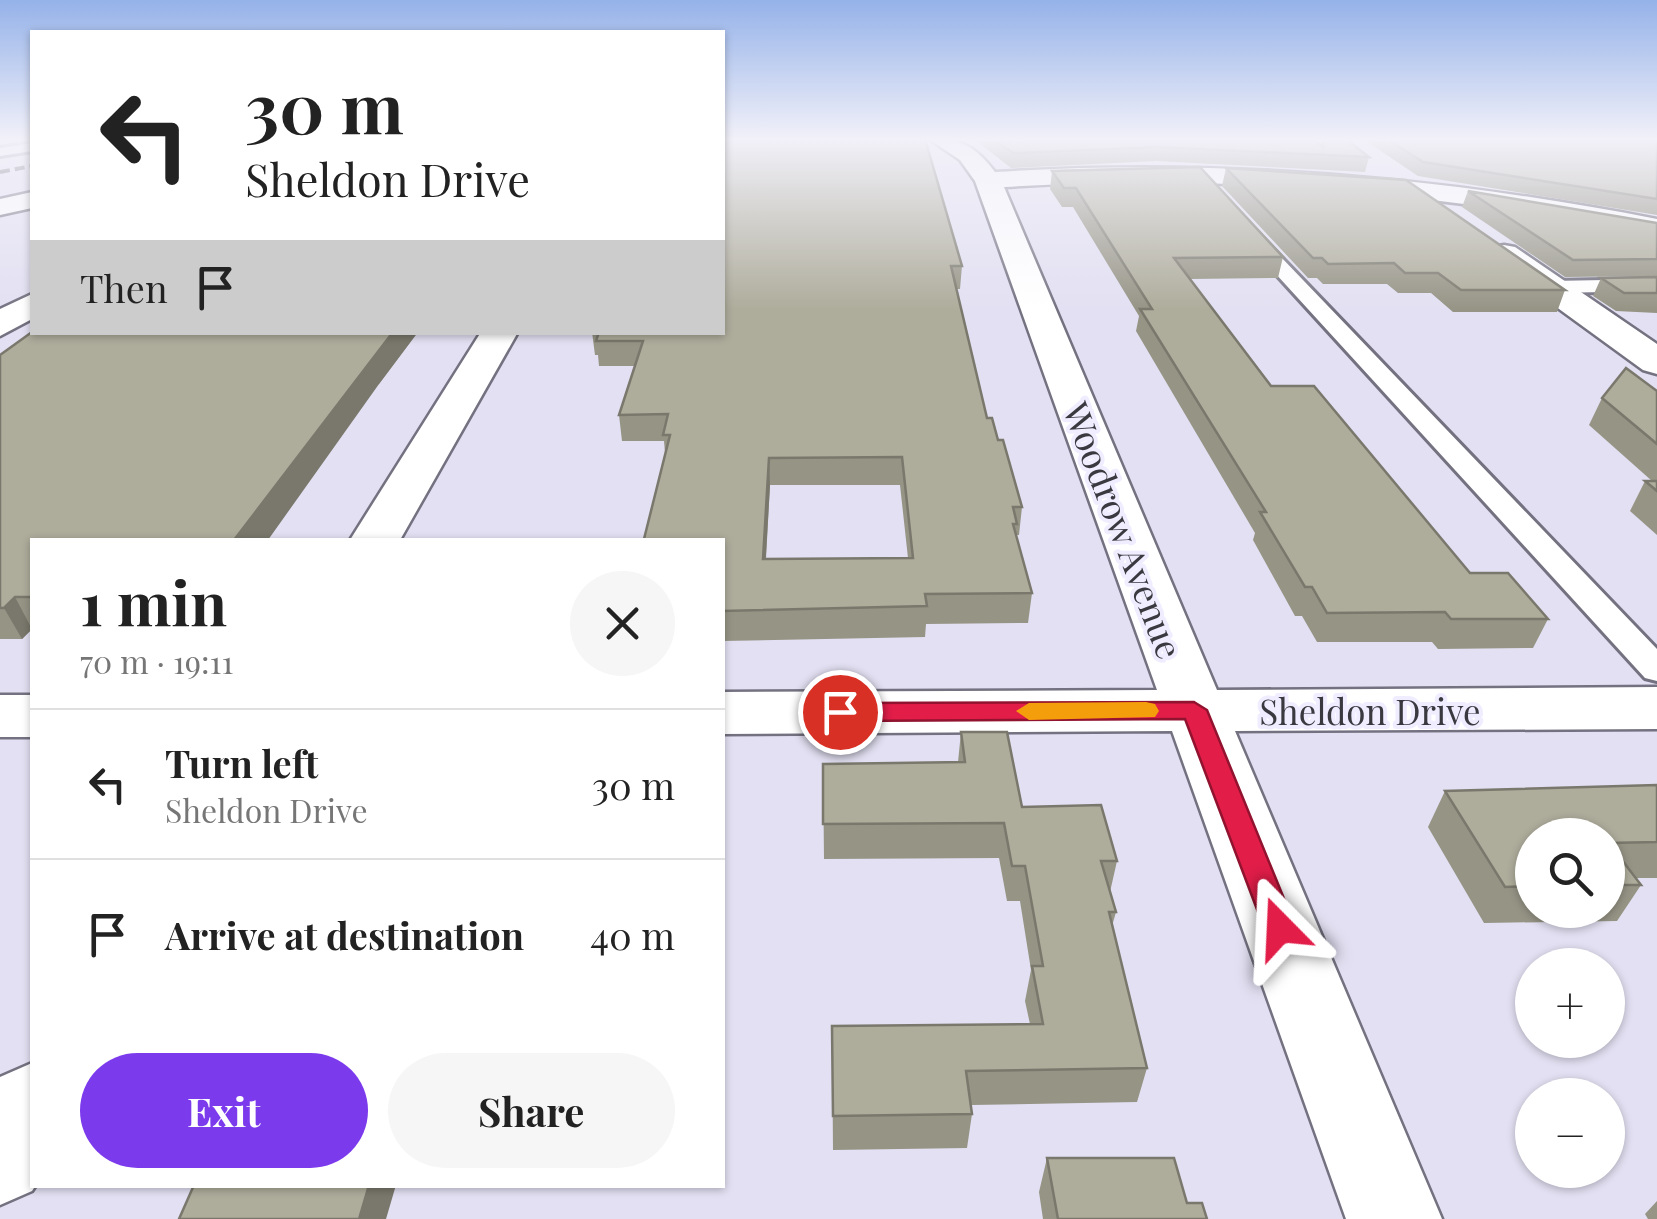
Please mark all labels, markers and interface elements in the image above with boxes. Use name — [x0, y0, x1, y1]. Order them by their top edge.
text: 30 m — [245, 58, 404, 152]
icon: left — [80, 70, 210, 200]
text: Sheldon Drive — [245, 148, 530, 208]
icon: arrive — [188, 260, 243, 315]
text: Then — [80, 262, 168, 313]
street label: Woodrow Avenue — [1053, 394, 1194, 665]
text: 1 min — [80, 561, 227, 641]
button: close — [570, 571, 675, 676]
text: 70 m · 19:11 — [80, 639, 233, 682]
pin — [798, 670, 883, 755]
icon: arrive — [813, 685, 868, 740]
street label: Sheldon Drive — [1259, 687, 1481, 734]
text: Turn left — [165, 737, 318, 788]
icon: left — [80, 757, 135, 812]
text: 30 m — [592, 759, 675, 810]
text: Sheldon Drive — [165, 788, 368, 831]
map controls — [1515, 818, 1625, 1188]
button: search — [1515, 818, 1625, 928]
position arrow — [1228, 876, 1332, 980]
icon: arrive — [80, 907, 135, 962]
text: Arrive at destination — [165, 909, 524, 960]
text: 40 m — [590, 909, 675, 960]
button: + — [1515, 948, 1625, 1058]
button: Exit — [80, 1053, 368, 1168]
button: Share — [388, 1053, 675, 1168]
button: − — [1515, 1078, 1625, 1188]

